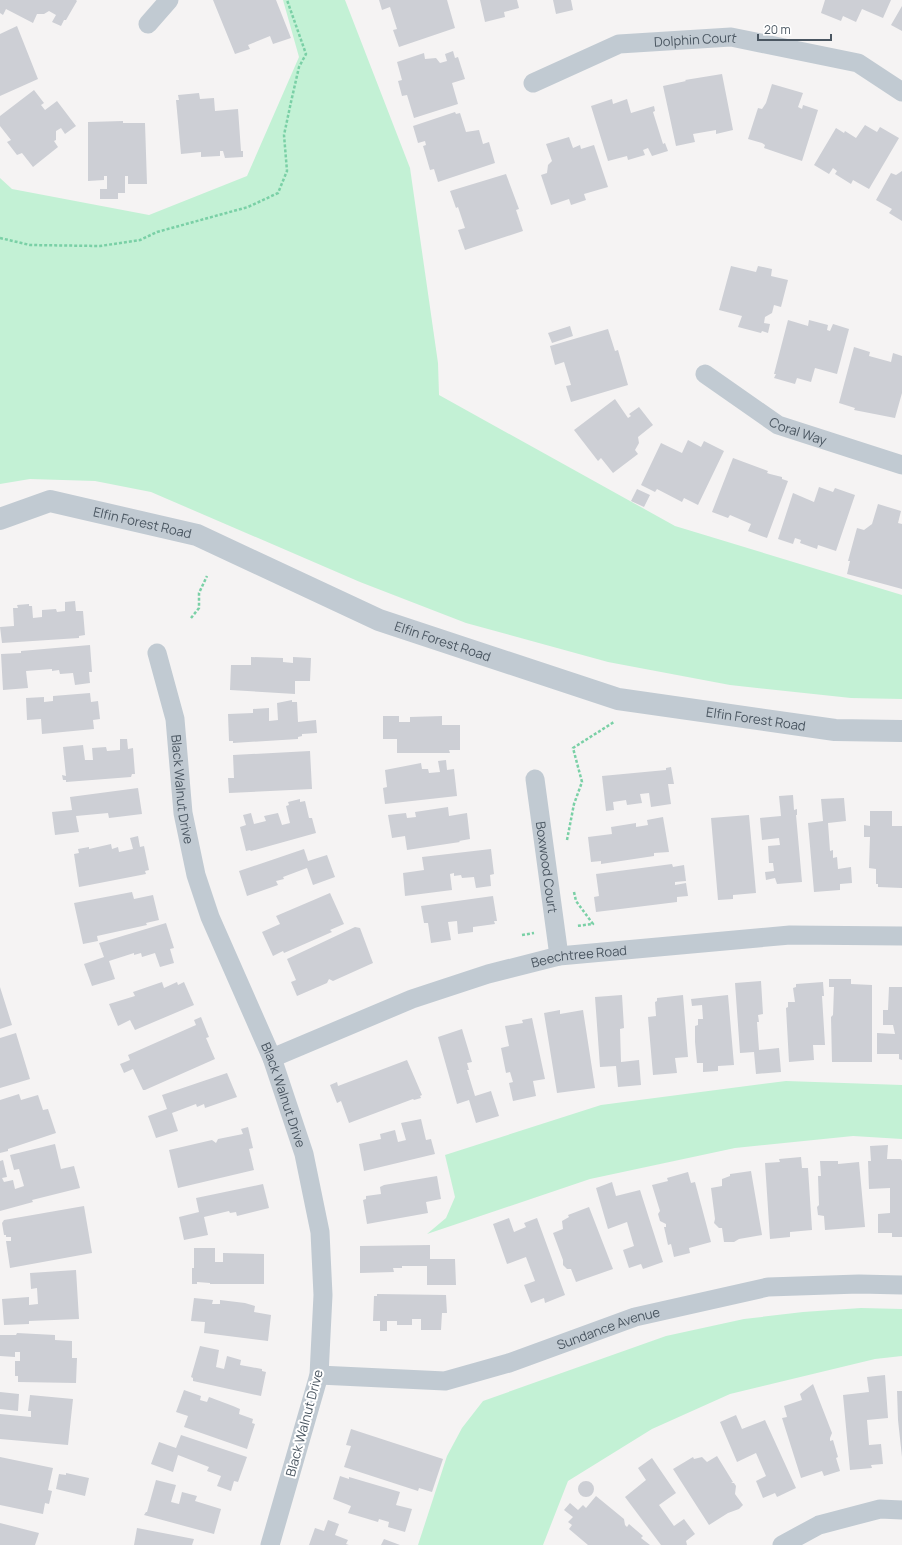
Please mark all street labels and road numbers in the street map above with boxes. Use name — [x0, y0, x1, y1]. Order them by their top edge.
street label: Dolphin Court — [653, 28, 739, 51]
street label: Coral Way — [766, 413, 829, 449]
street label: Elfin Forest Road — [91, 502, 193, 542]
street label: Elfin Forest Road — [392, 617, 493, 665]
street label: Elfin Forest Road — [705, 703, 807, 735]
street label: Black Walnut Drive — [167, 734, 198, 846]
street label: Boxwood Court — [532, 820, 562, 914]
street label: Beechtree Road — [529, 941, 628, 972]
street label: Black Walnut Drive — [257, 1039, 310, 1150]
street label: Sundance Avenue — [554, 1303, 662, 1354]
street label: Black Walnut Drive — [281, 1367, 327, 1478]

